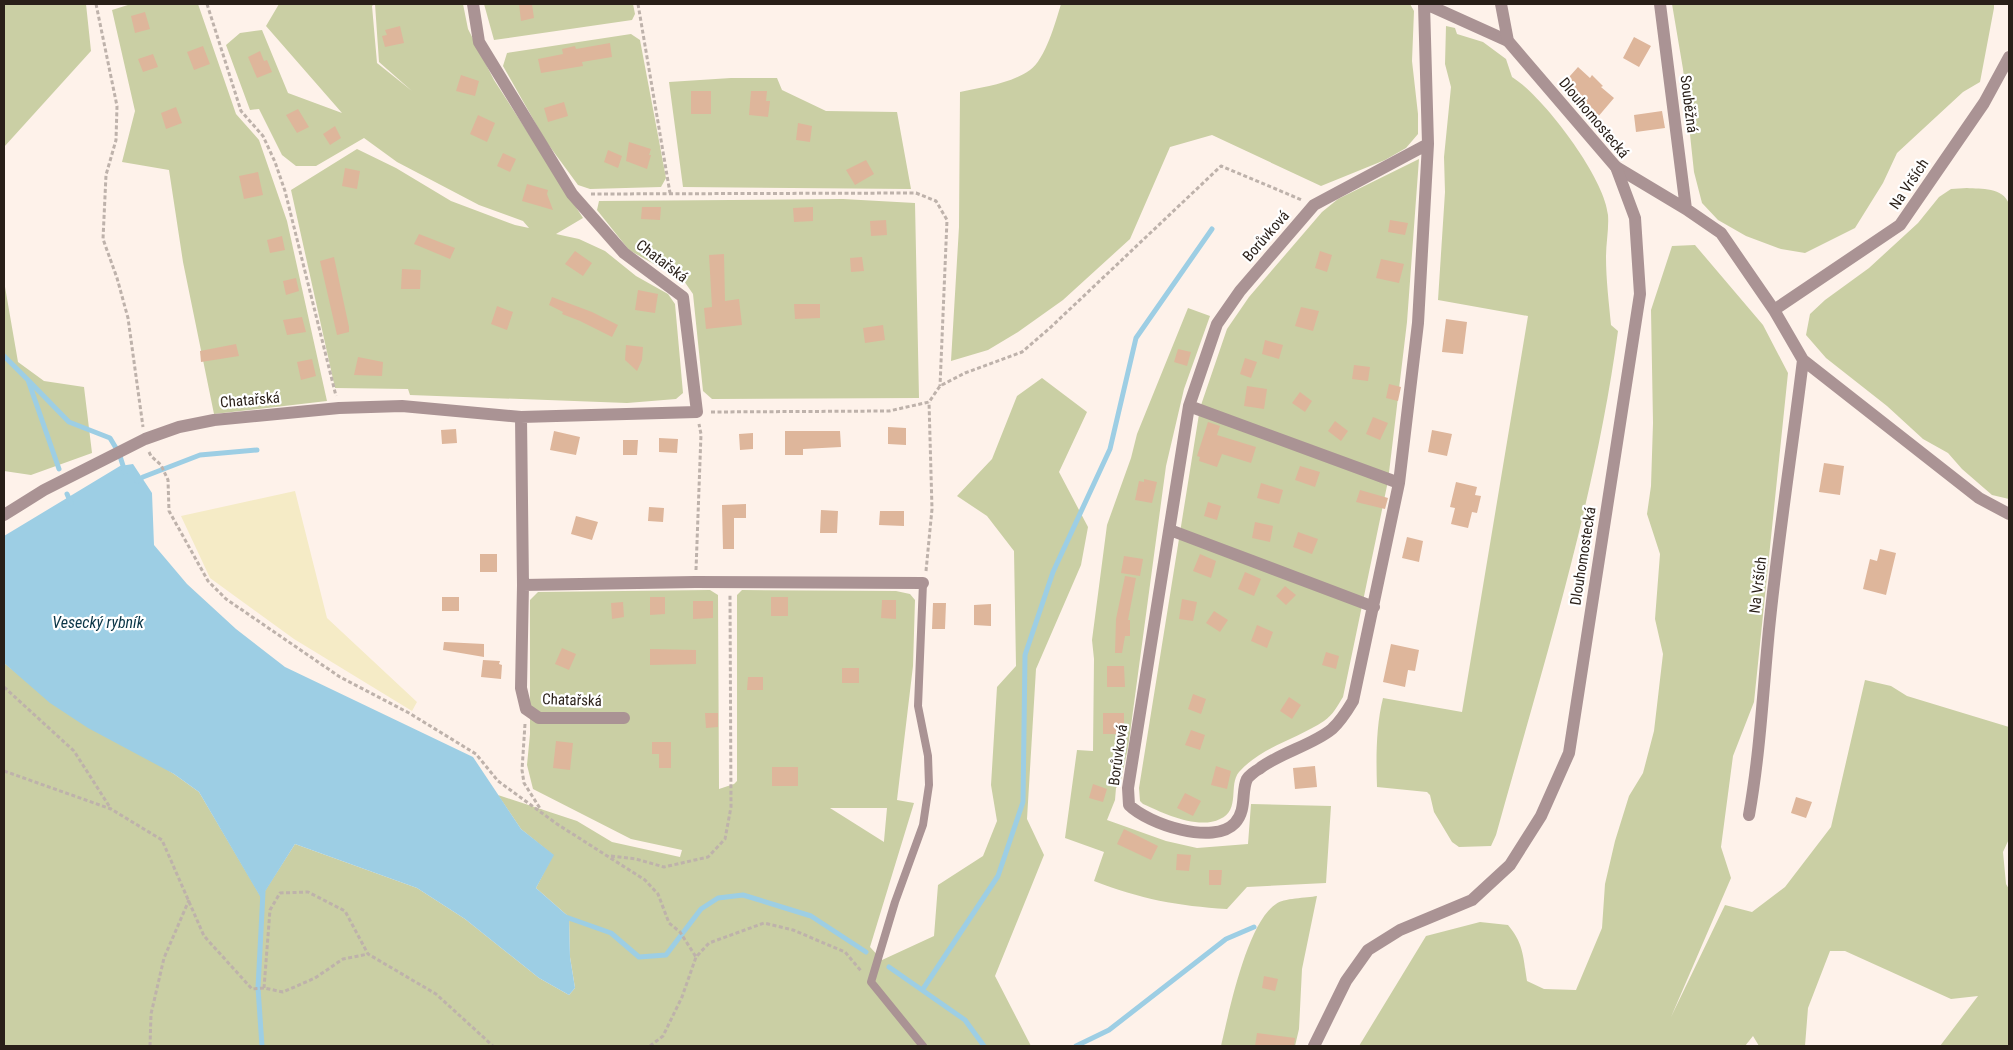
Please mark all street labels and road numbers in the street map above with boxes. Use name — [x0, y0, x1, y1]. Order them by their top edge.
street label: Dlouhomostecká — [1555, 74, 1633, 162]
street label: Souběžná — [1677, 74, 1701, 134]
street label: Na Vrších — [1886, 155, 1932, 213]
street label: Borůvková — [1239, 207, 1293, 265]
street label: Chatařská — [633, 236, 691, 286]
street label: Chatařská — [219, 388, 281, 412]
street label: Dlouhomostecká — [1566, 505, 1600, 607]
street label: Na Vrších — [1746, 555, 1770, 615]
street label: Chatařská — [542, 690, 602, 710]
street label: Borůvková — [1105, 723, 1131, 787]

